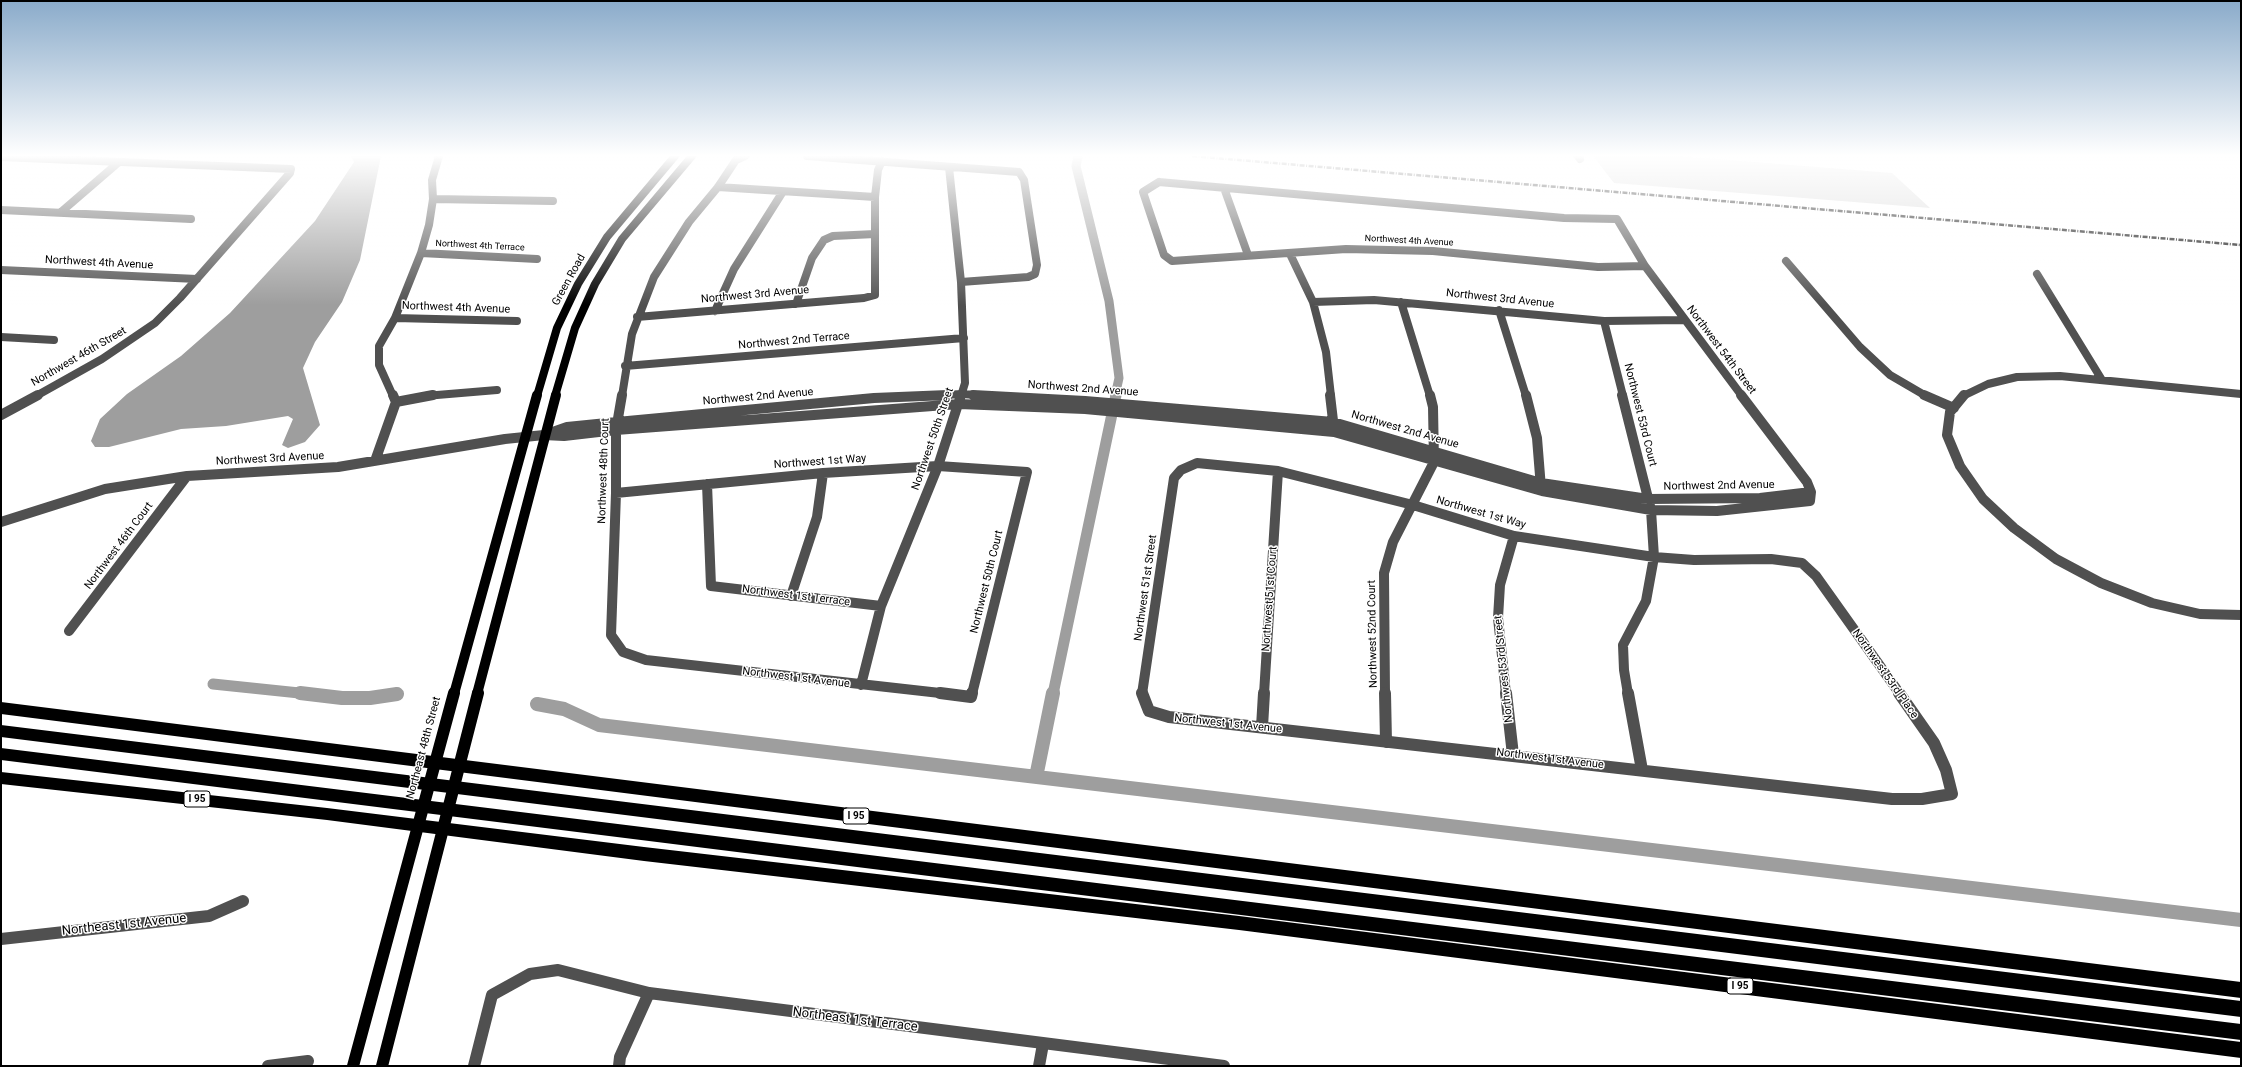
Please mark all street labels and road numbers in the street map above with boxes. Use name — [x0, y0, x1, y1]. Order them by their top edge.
street label: Northwest 4th Avenue — [1364, 233, 1454, 249]
street label: Northwest 4th Terrace — [435, 238, 525, 254]
street label: Green Road — [549, 252, 589, 308]
street label: Northwest 4th Avenue — [45, 254, 153, 272]
street label: Northwest 3rd Avenue — [700, 284, 810, 306]
street label: Northwest 3rd Avenue — [1445, 287, 1555, 311]
street label: Northwest 4th Avenue — [402, 300, 510, 316]
street label: Northwest 54th Street — [1683, 303, 1759, 397]
street label: Northwest 46th Street — [29, 324, 129, 390]
street label: Northwest 2nd Terrace — [738, 330, 850, 352]
street label: Northwest 53rd Court — [1621, 362, 1659, 468]
street label: Northwest 2nd Avenue — [1027, 379, 1139, 399]
street label: Northwest 2nd Avenue — [702, 386, 814, 408]
street label: Northwest 50th Street — [909, 386, 957, 492]
street label: Northwest 2nd Avenue — [1350, 408, 1460, 452]
street label: Northwest 48th Court — [596, 418, 612, 524]
street label: Northwest 3rd Avenue — [215, 450, 325, 468]
street label: Northwest 1st Way — [773, 452, 867, 472]
street label: Northwest 2nd Avenue — [1663, 478, 1775, 494]
street label: Northwest 1st Way — [1435, 494, 1527, 532]
street label: Northwest 46th Court — [82, 500, 156, 592]
street label: Northwest 50th Court — [968, 529, 1006, 635]
street label: Northwest 51st Street — [1132, 534, 1160, 642]
street label: Northwest 51st Court — [1260, 546, 1280, 652]
street label: Northwest 52nd Court — [1365, 580, 1381, 688]
street label: Northwest 1st Terrace — [741, 583, 851, 609]
street label: Northwest 53rd Street — [1492, 615, 1516, 723]
street label: Northwest 53rd Place — [1849, 627, 1921, 721]
street label: Northwest 1st Avenue — [742, 665, 850, 691]
street label: Northeast 48th Street — [404, 695, 444, 801]
street label: Northwest 1st Avenue — [1174, 712, 1282, 736]
street label: Northwest 1st Avenue — [1496, 746, 1604, 772]
road number: I 95 — [184, 791, 210, 807]
road number: I 95 — [843, 808, 869, 824]
street label: Northeast 1st Avenue — [61, 911, 187, 939]
road number: I 95 — [1727, 978, 1753, 994]
street label: Northeast 1st Terrace — [792, 1005, 918, 1035]

